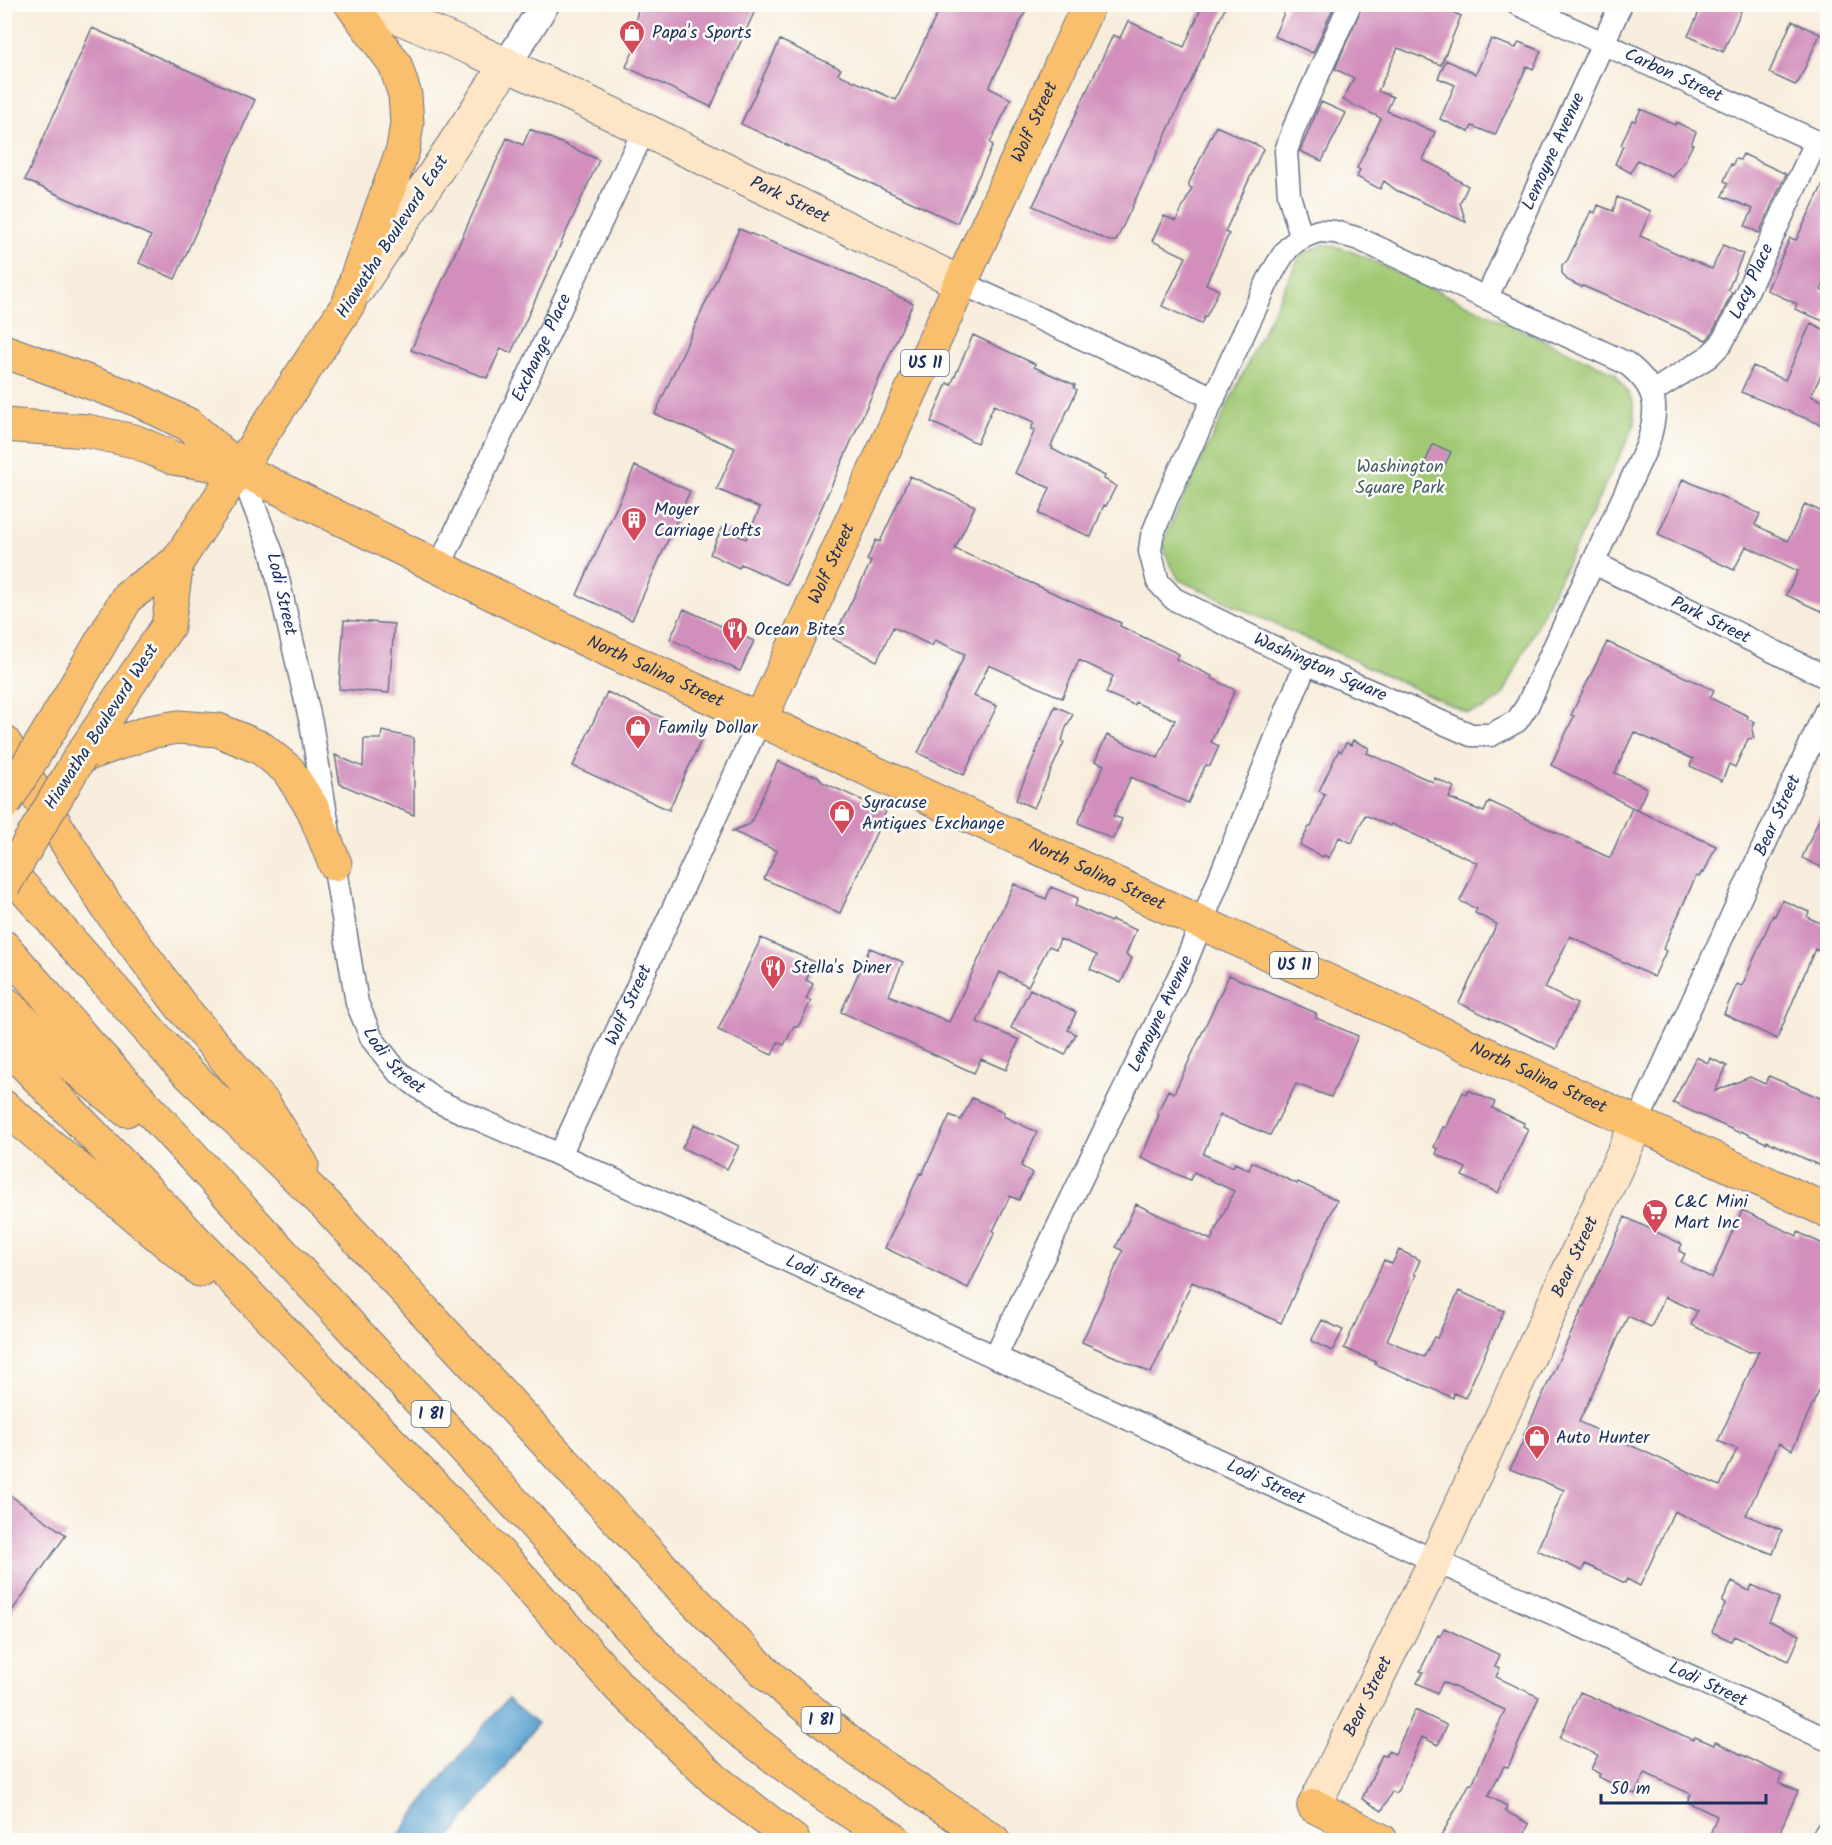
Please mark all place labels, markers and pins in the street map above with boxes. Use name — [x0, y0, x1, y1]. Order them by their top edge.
shop icon: Papa's Sports — [617, 18, 647, 56]
place label: Papa's Sports — [652, 19, 752, 48]
place label: Moyer Carriage Lofts — [654, 496, 761, 546]
building icon: Moyer Carriage Lofts — [619, 505, 649, 543]
restaurant icon: Ocean Bites — [720, 615, 750, 653]
place label: Ocean Bites — [754, 616, 845, 645]
shop icon: Family Dollar — [623, 713, 653, 751]
place label: Family Dollar — [658, 714, 759, 743]
place label: Syracuse Antiques Exchange — [862, 789, 1005, 839]
shop icon: Syracuse Antiques Exchange — [827, 798, 857, 836]
restaurant icon: Stella's Diner — [758, 953, 788, 991]
place label: Stella's Diner — [792, 954, 892, 983]
place label: C&C Mini Mart Inc — [1674, 1188, 1749, 1238]
supermarket icon: C&C Mini Mart Inc — [1640, 1197, 1670, 1235]
shop icon: Auto Hunter — [1522, 1423, 1552, 1461]
place label: Auto Hunter — [1556, 1424, 1650, 1453]

